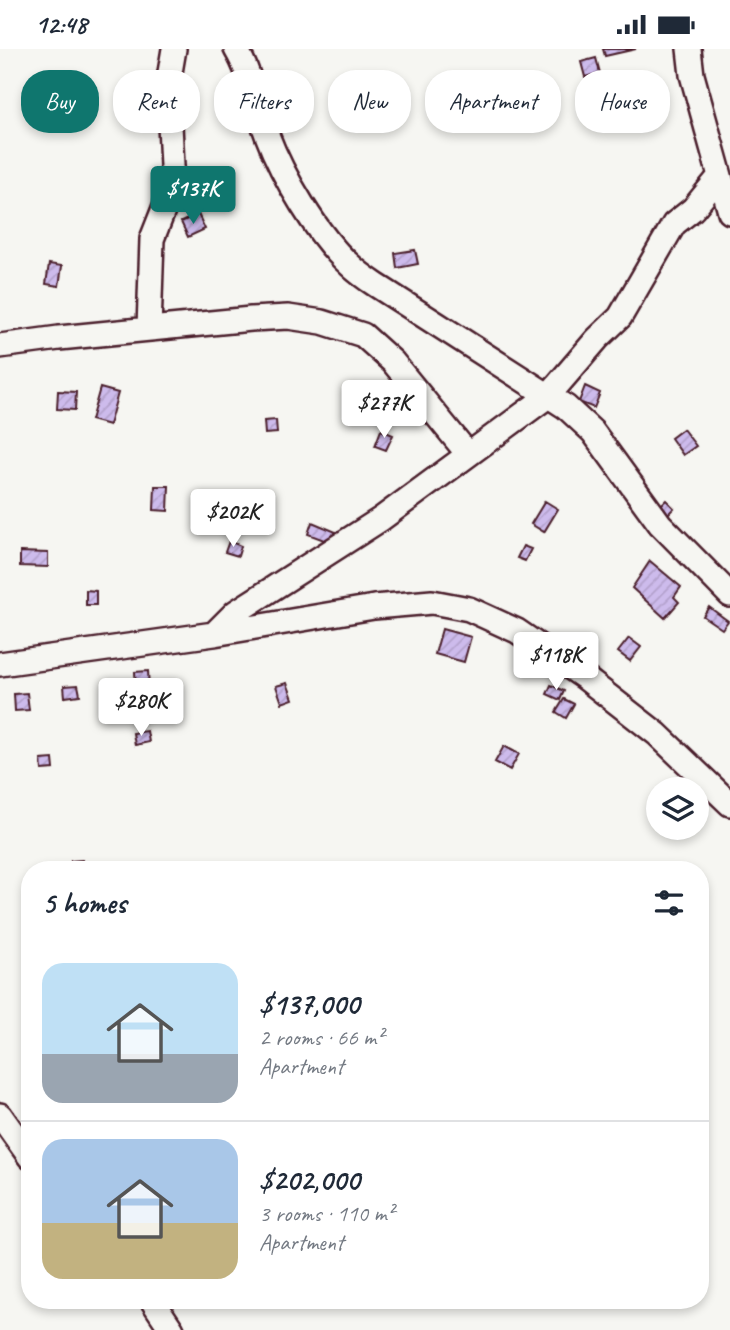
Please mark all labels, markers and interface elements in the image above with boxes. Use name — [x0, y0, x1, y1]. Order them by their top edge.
text: 12:48 — [35, 8, 87, 41]
chip: Buy — [21, 70, 99, 133]
chip: Rent — [113, 70, 200, 133]
chip: Filters — [214, 70, 314, 133]
chip: New — [328, 70, 411, 133]
chip: Apartment — [425, 70, 561, 133]
chip: House — [575, 70, 670, 133]
pin: $137K — [144, 167, 242, 226]
text: $137K — [167, 174, 220, 203]
pin: $277K — [335, 381, 433, 440]
text: $277K — [358, 388, 410, 417]
pin: $202K — [184, 489, 282, 549]
text: $202K — [206, 497, 260, 526]
pin: $118K — [507, 633, 605, 692]
text: $118K — [529, 640, 583, 669]
pin: $280K — [92, 679, 190, 738]
text: $280K — [114, 686, 168, 715]
map controls — [646, 777, 709, 840]
button: layers — [646, 777, 709, 840]
text: 5 homes — [42, 884, 126, 922]
icon: filters — [650, 884, 688, 922]
text: $137,000 — [259, 985, 359, 1023]
icon: home — [98, 991, 182, 1075]
text: 2 rooms · 66 m² — [259, 1023, 383, 1052]
text: Apartment — [259, 1052, 344, 1081]
text: $202,000 — [259, 1161, 359, 1199]
icon: home — [98, 1167, 182, 1251]
text: 3 rooms · 110 m² — [259, 1199, 394, 1228]
text: Apartment — [259, 1228, 344, 1257]

